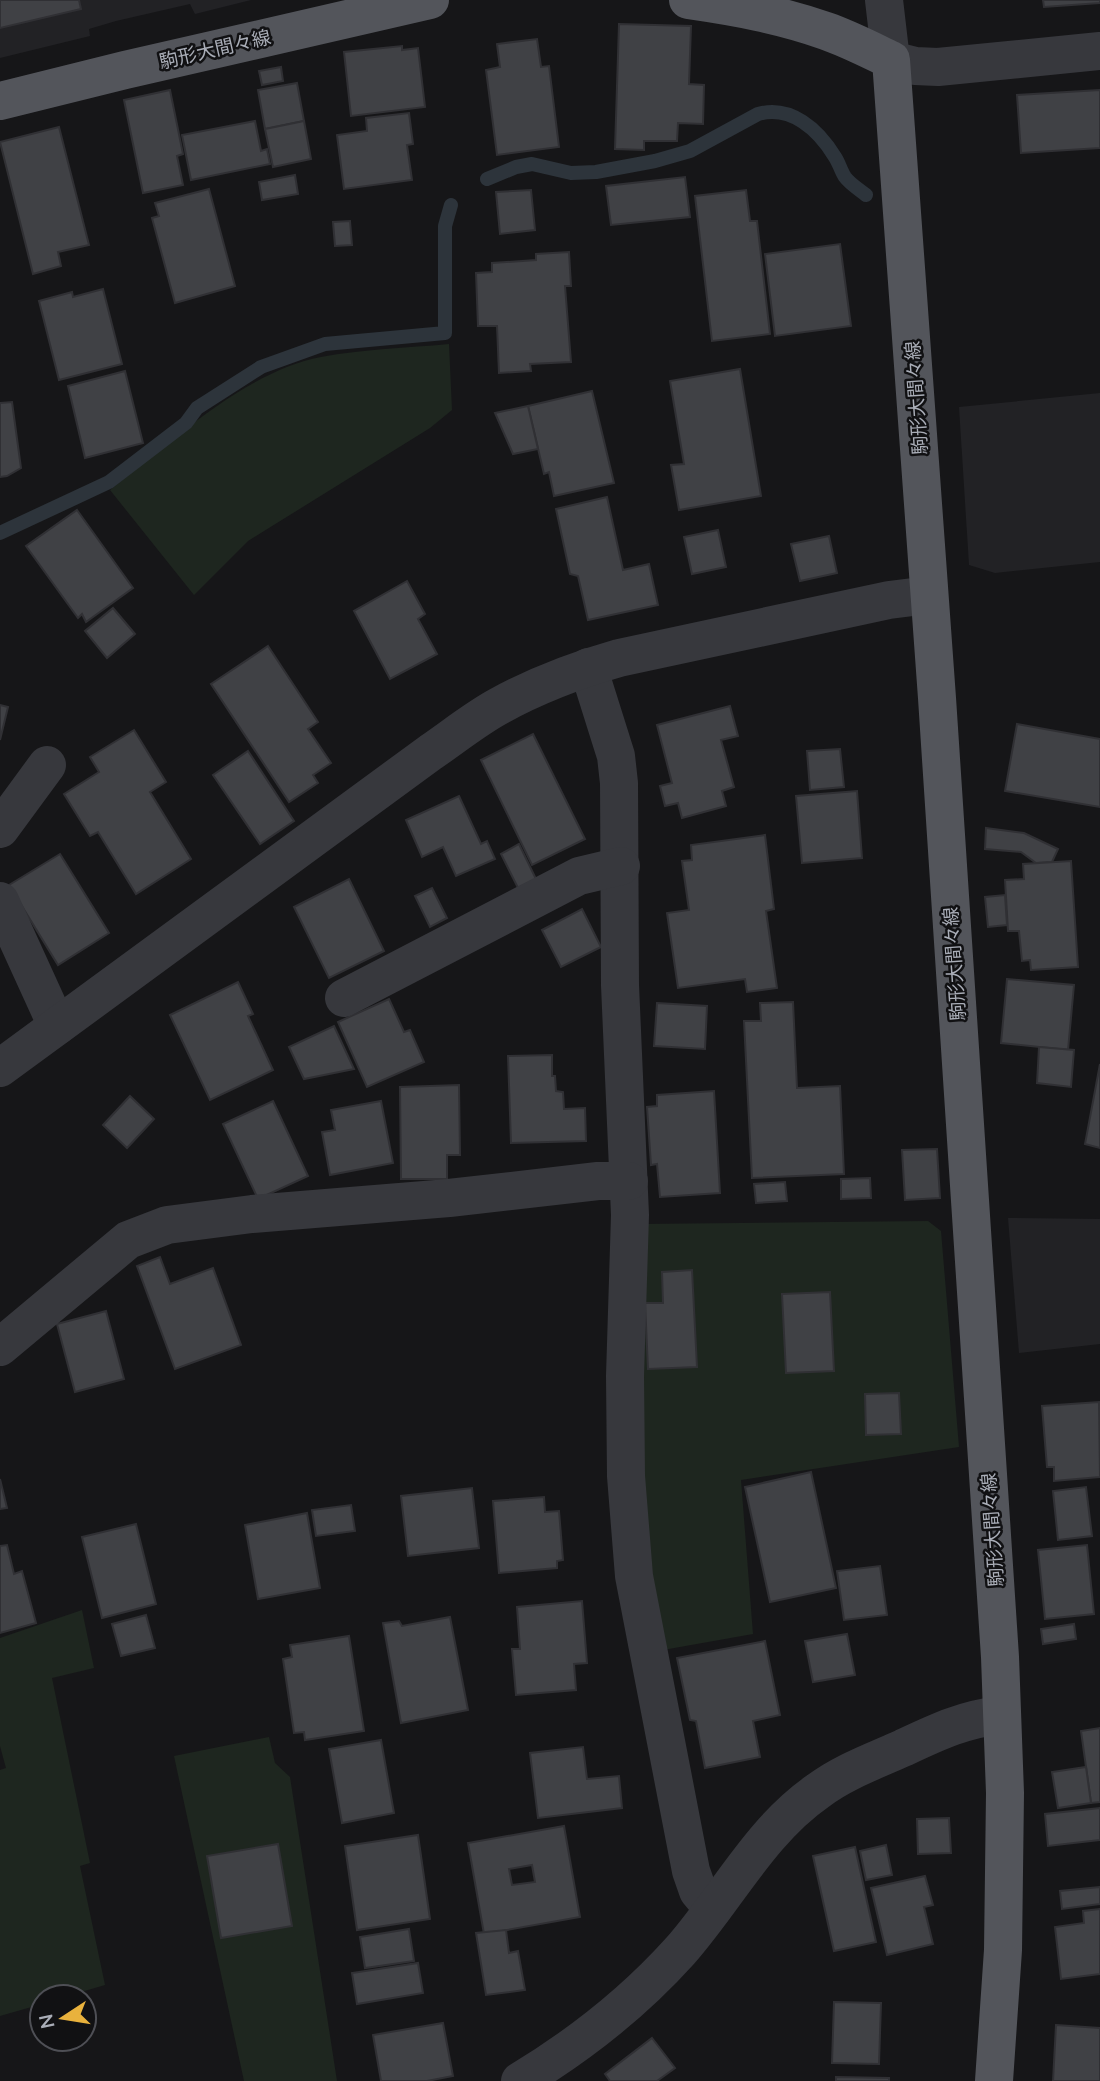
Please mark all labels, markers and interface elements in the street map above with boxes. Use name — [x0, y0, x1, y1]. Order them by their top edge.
street label: 駒形大間々線 — [157, 24, 273, 74]
street label: 駒形大間々線 — [900, 340, 932, 456]
street label: 駒形大間々線 — [938, 906, 970, 1022]
street label: 駒形大間々線 — [976, 1472, 1008, 1588]
north arrow — [28, 1983, 98, 2053]
text: N — [33, 2012, 60, 2031]

